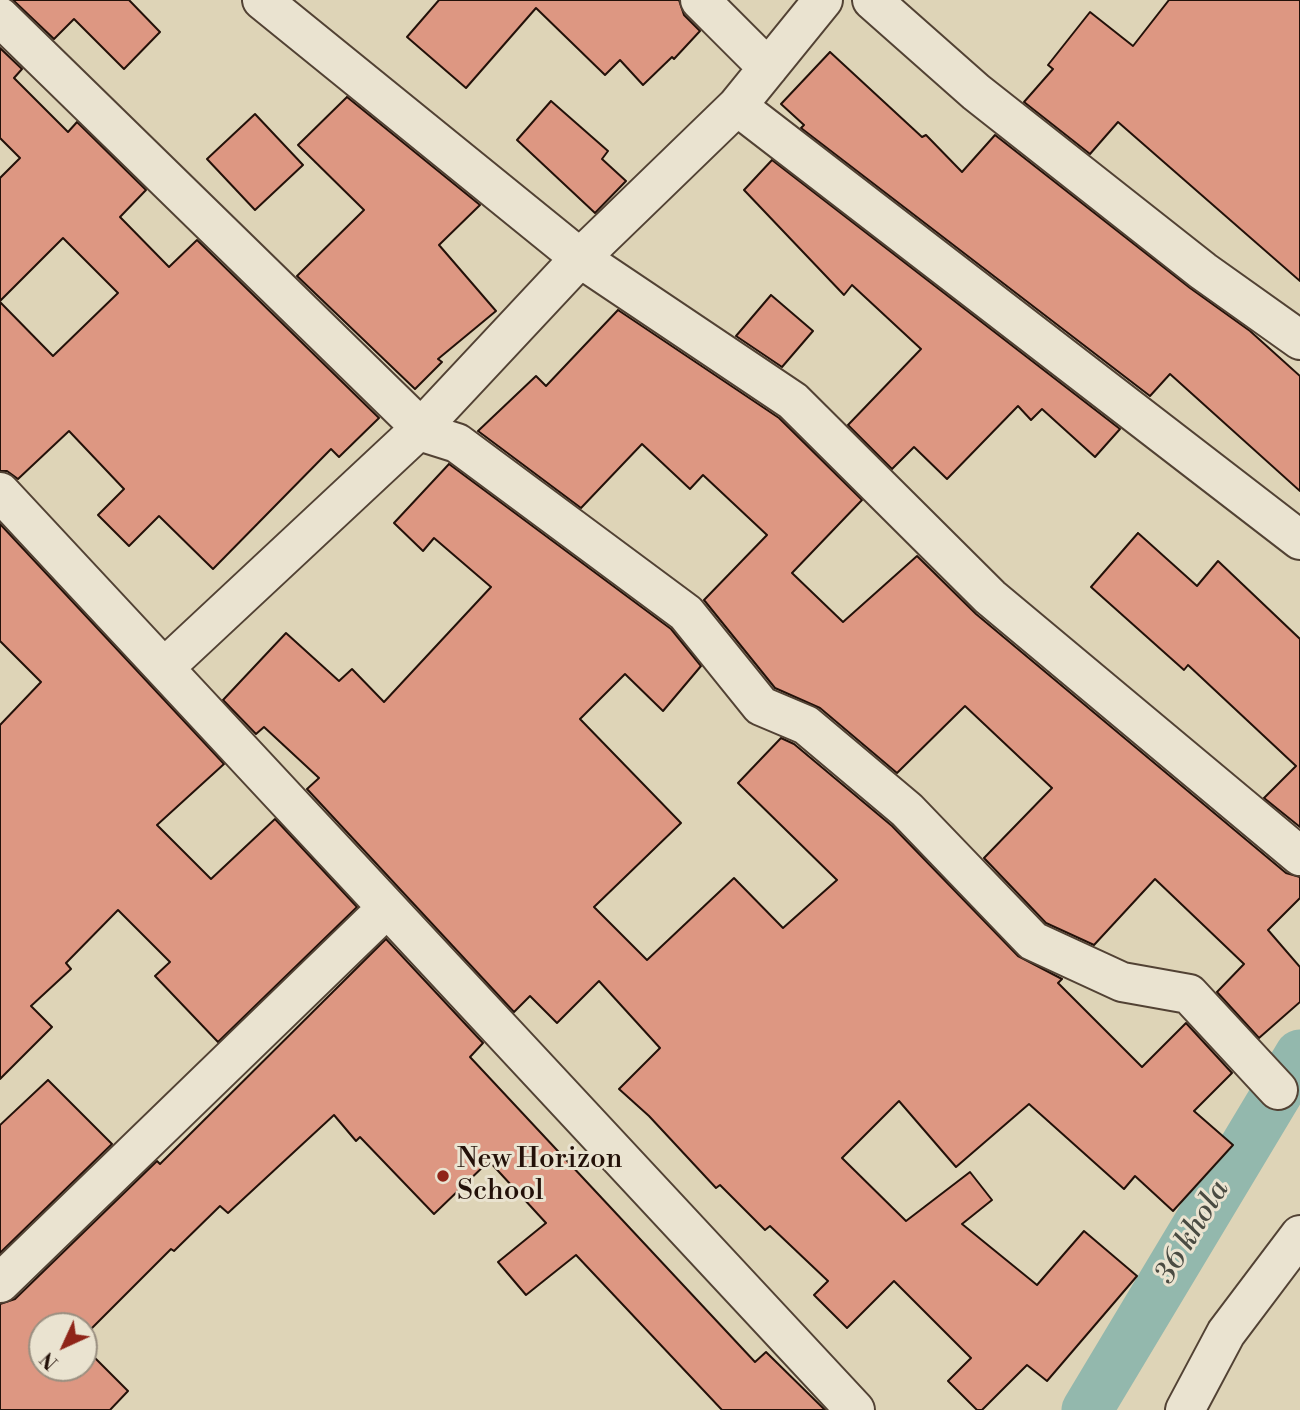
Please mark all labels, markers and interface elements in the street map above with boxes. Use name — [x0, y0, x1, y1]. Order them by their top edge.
place label: New Horizon School — [457, 1143, 623, 1209]
marker: New Horizon School — [435, 1168, 451, 1184]
water label: 36 khola — [1148, 1175, 1238, 1291]
north arrow — [28, 1312, 98, 1382]
text: N — [36, 1347, 63, 1374]

